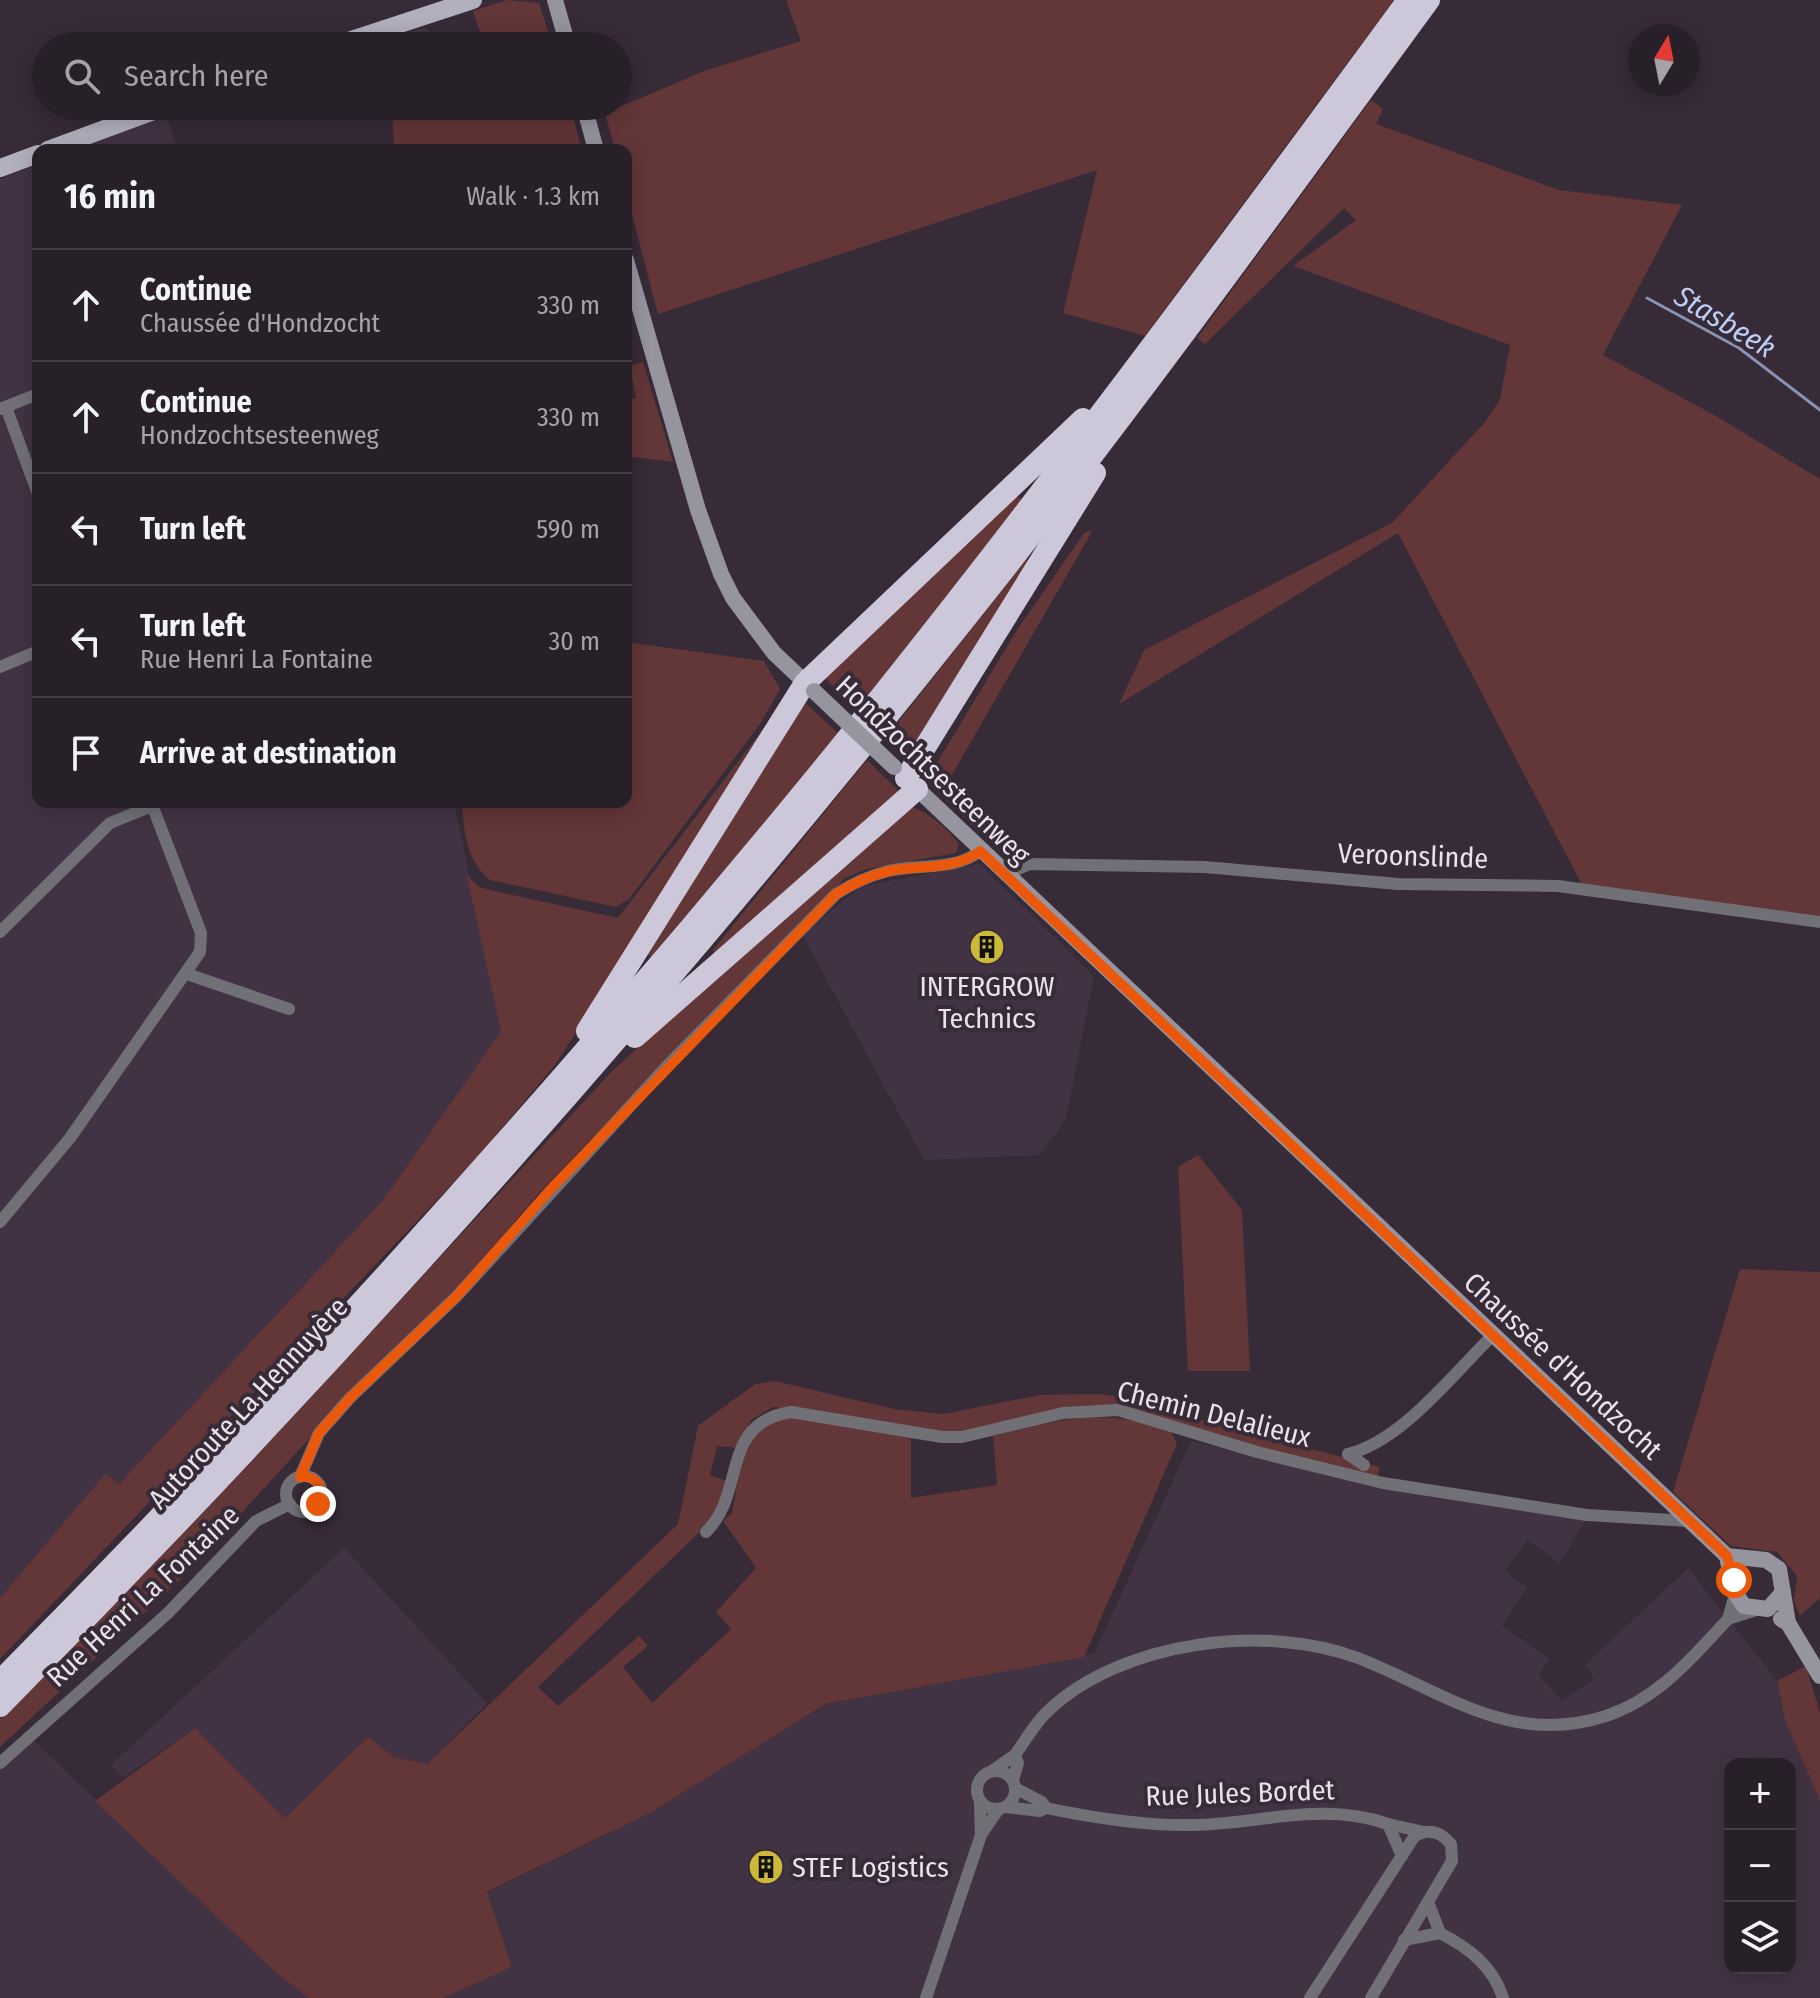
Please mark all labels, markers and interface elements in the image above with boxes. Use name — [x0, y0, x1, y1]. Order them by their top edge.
north arrow — [1628, 24, 1700, 96]
search box — [32, 32, 632, 120]
icon: search — [60, 54, 104, 98]
text: Search here — [124, 58, 269, 94]
text: 16 min — [64, 176, 156, 217]
text: Walk · 1.3 km — [466, 181, 600, 212]
text: Continue — [140, 272, 252, 308]
water label: Stasbeek — [1667, 277, 1782, 366]
icon: ahead — [64, 283, 108, 327]
text: 330 m — [537, 290, 600, 321]
text: Chaussée d'Hondzocht — [140, 308, 380, 339]
text: Continue — [140, 384, 252, 420]
icon: ahead — [64, 395, 108, 439]
text: 330 m — [537, 402, 600, 433]
text: Hondzochtsesteenweg — [140, 420, 379, 451]
icon: left — [64, 507, 108, 551]
text: Turn left — [140, 511, 246, 547]
text: 590 m — [536, 514, 600, 545]
text: Turn left — [140, 608, 246, 644]
icon: left — [64, 619, 108, 663]
text: 30 m — [549, 626, 600, 657]
text: Rue Henri La Fontaine — [140, 644, 373, 675]
street label: Hondzochtsesteenweg — [829, 669, 1038, 872]
icon: arrive — [64, 731, 108, 775]
text: Arrive at destination — [140, 735, 397, 771]
street label: Veroonslinde — [1337, 837, 1489, 875]
building icon: INTERGROW Technics — [968, 928, 1006, 966]
place label: INTERGROW Technics — [919, 970, 1055, 1035]
street label: Chaussée d'Hondzocht — [1457, 1266, 1669, 1467]
street label: Autoroute La Hennuyère — [142, 1291, 354, 1515]
street label: Chemin Delalieux — [1114, 1374, 1315, 1454]
route end — [300, 1486, 336, 1522]
street label: Rue Henri La Fontaine — [40, 1498, 246, 1694]
route start — [1716, 1562, 1752, 1598]
map controls — [1724, 1758, 1796, 1974]
button: + — [1724, 1758, 1796, 1830]
street label: Rue Jules Bordet — [1145, 1773, 1336, 1813]
button: − — [1724, 1830, 1796, 1902]
building icon: STEF Logistics — [747, 1848, 785, 1886]
place label: STEF Logistics — [792, 1851, 949, 1884]
button: layers — [1724, 1902, 1796, 1974]

